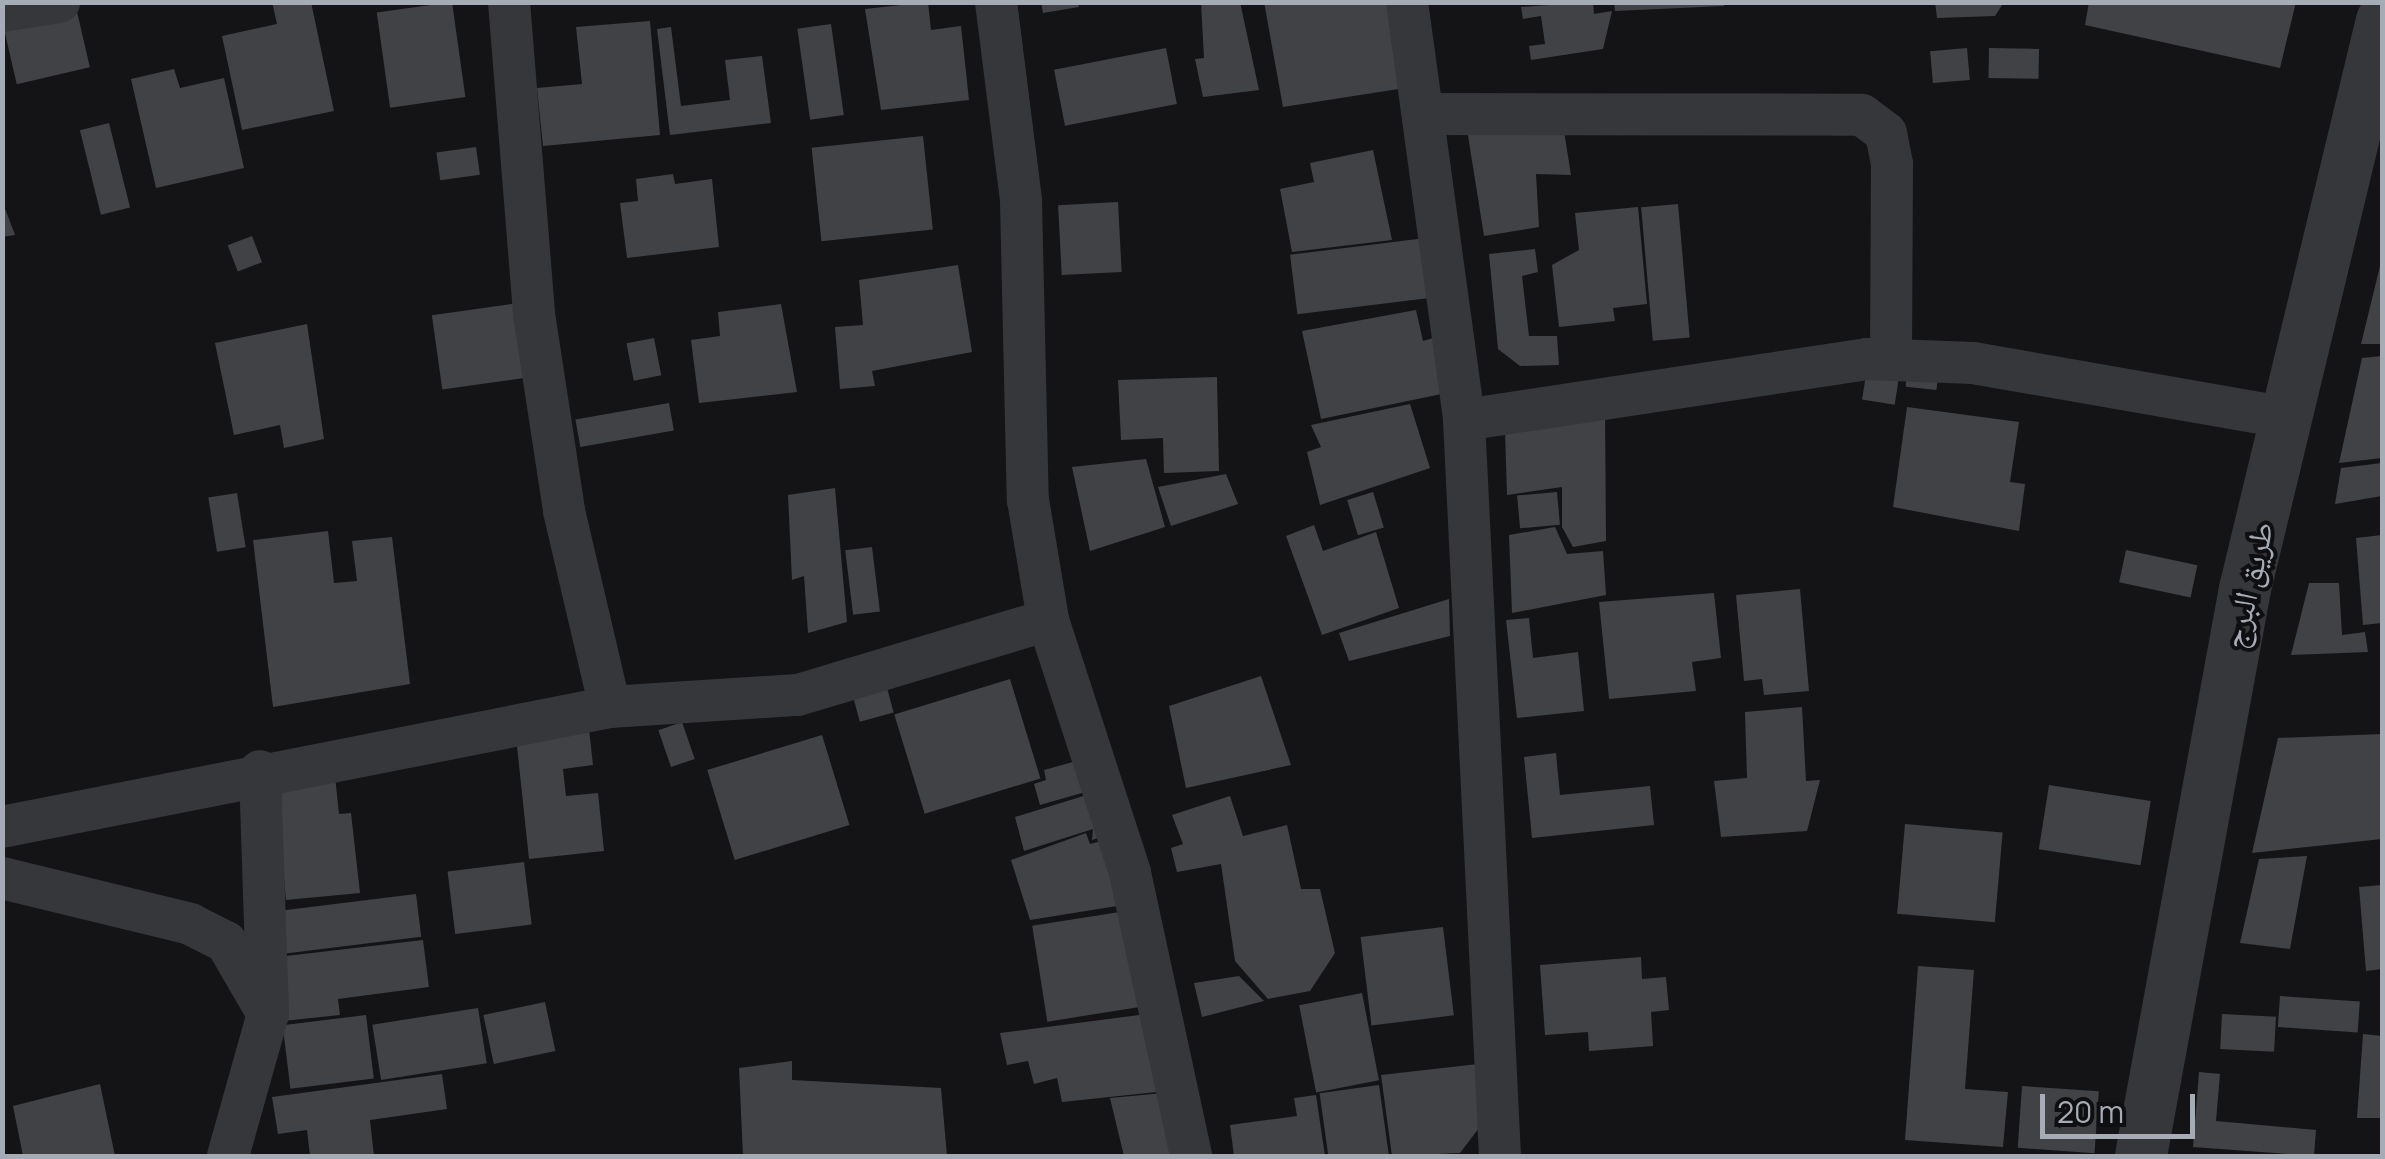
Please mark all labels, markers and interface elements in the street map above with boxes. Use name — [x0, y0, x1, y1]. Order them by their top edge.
street label: طريق البرج — [2215, 518, 2281, 652]
scale bar — [2045, 1074, 2200, 1136]
text: 20 m — [2057, 1091, 2124, 1132]

